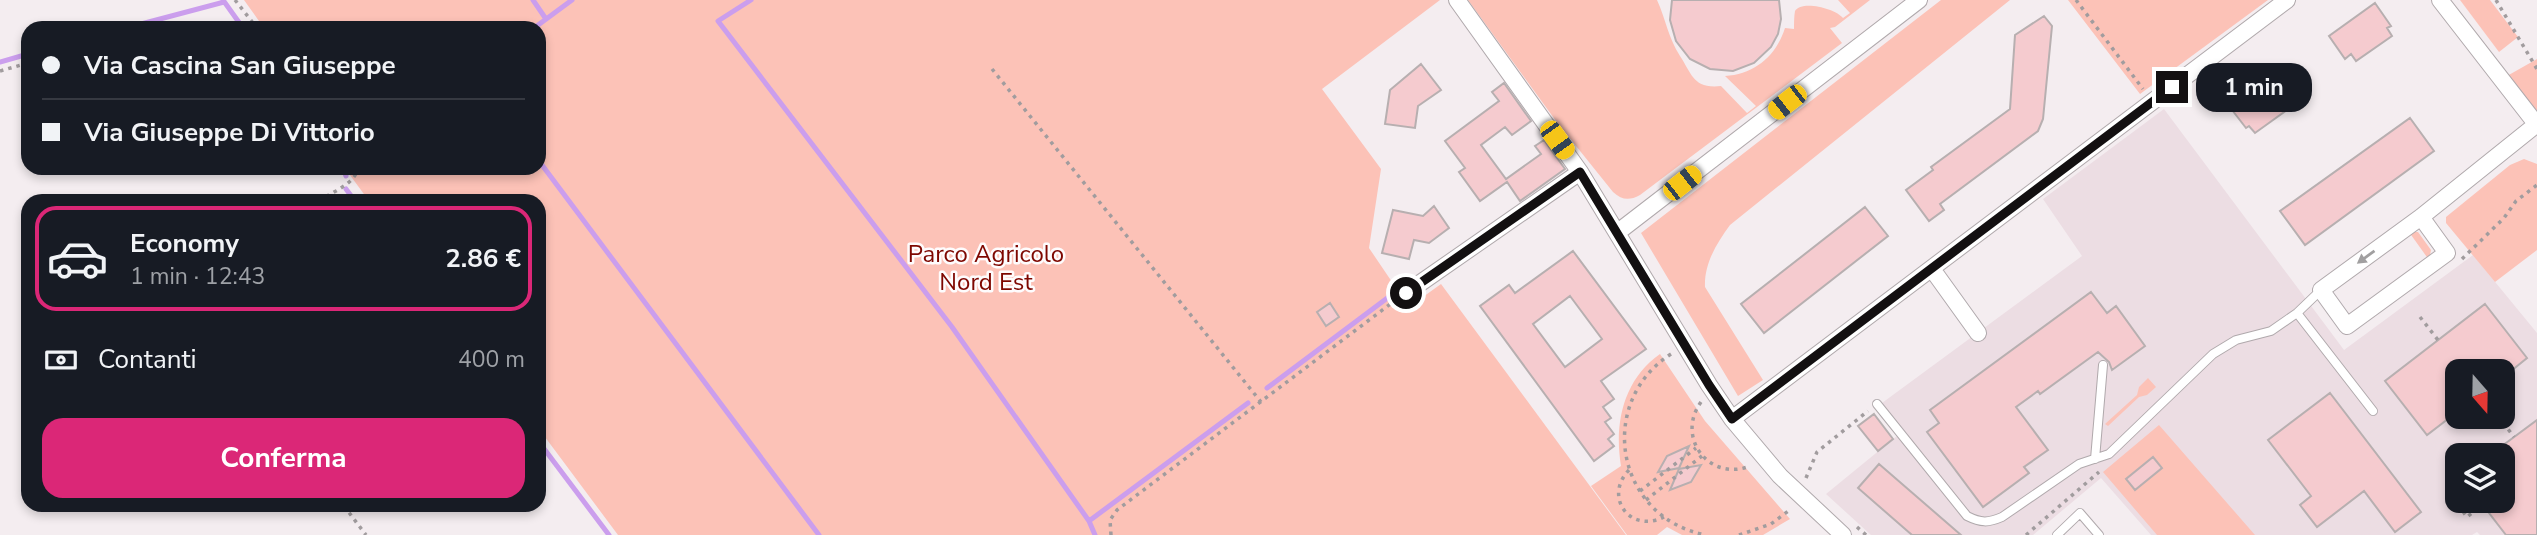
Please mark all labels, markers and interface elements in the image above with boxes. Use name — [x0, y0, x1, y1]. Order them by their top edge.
text: Via Cascina San Giuseppe — [84, 48, 396, 83]
callout: 1 min — [2196, 62, 2312, 112]
route end — [2156, 71, 2188, 103]
text: 1 min — [2224, 72, 2284, 103]
car — [1764, 81, 1811, 123]
text: Via Giuseppe Di Vittorio — [84, 115, 375, 150]
car — [1537, 117, 1578, 163]
car — [1659, 162, 1706, 204]
text: Economy — [130, 226, 239, 261]
icon: car — [46, 227, 109, 290]
park label: Parco Agricolo Nord Est — [908, 238, 1064, 298]
text: 2.86 € — [445, 241, 521, 276]
one-way arrow — [2357, 250, 2375, 264]
text: 1 min · 12:43 — [130, 261, 265, 292]
route start — [1390, 277, 1422, 309]
icon: cash — [42, 341, 80, 379]
text: Contanti — [98, 342, 197, 377]
text: 400 m — [458, 344, 525, 375]
north arrow — [2445, 359, 2515, 429]
map controls — [2445, 359, 2515, 513]
button: Conferma — [42, 418, 525, 498]
button: layers — [2445, 443, 2515, 513]

